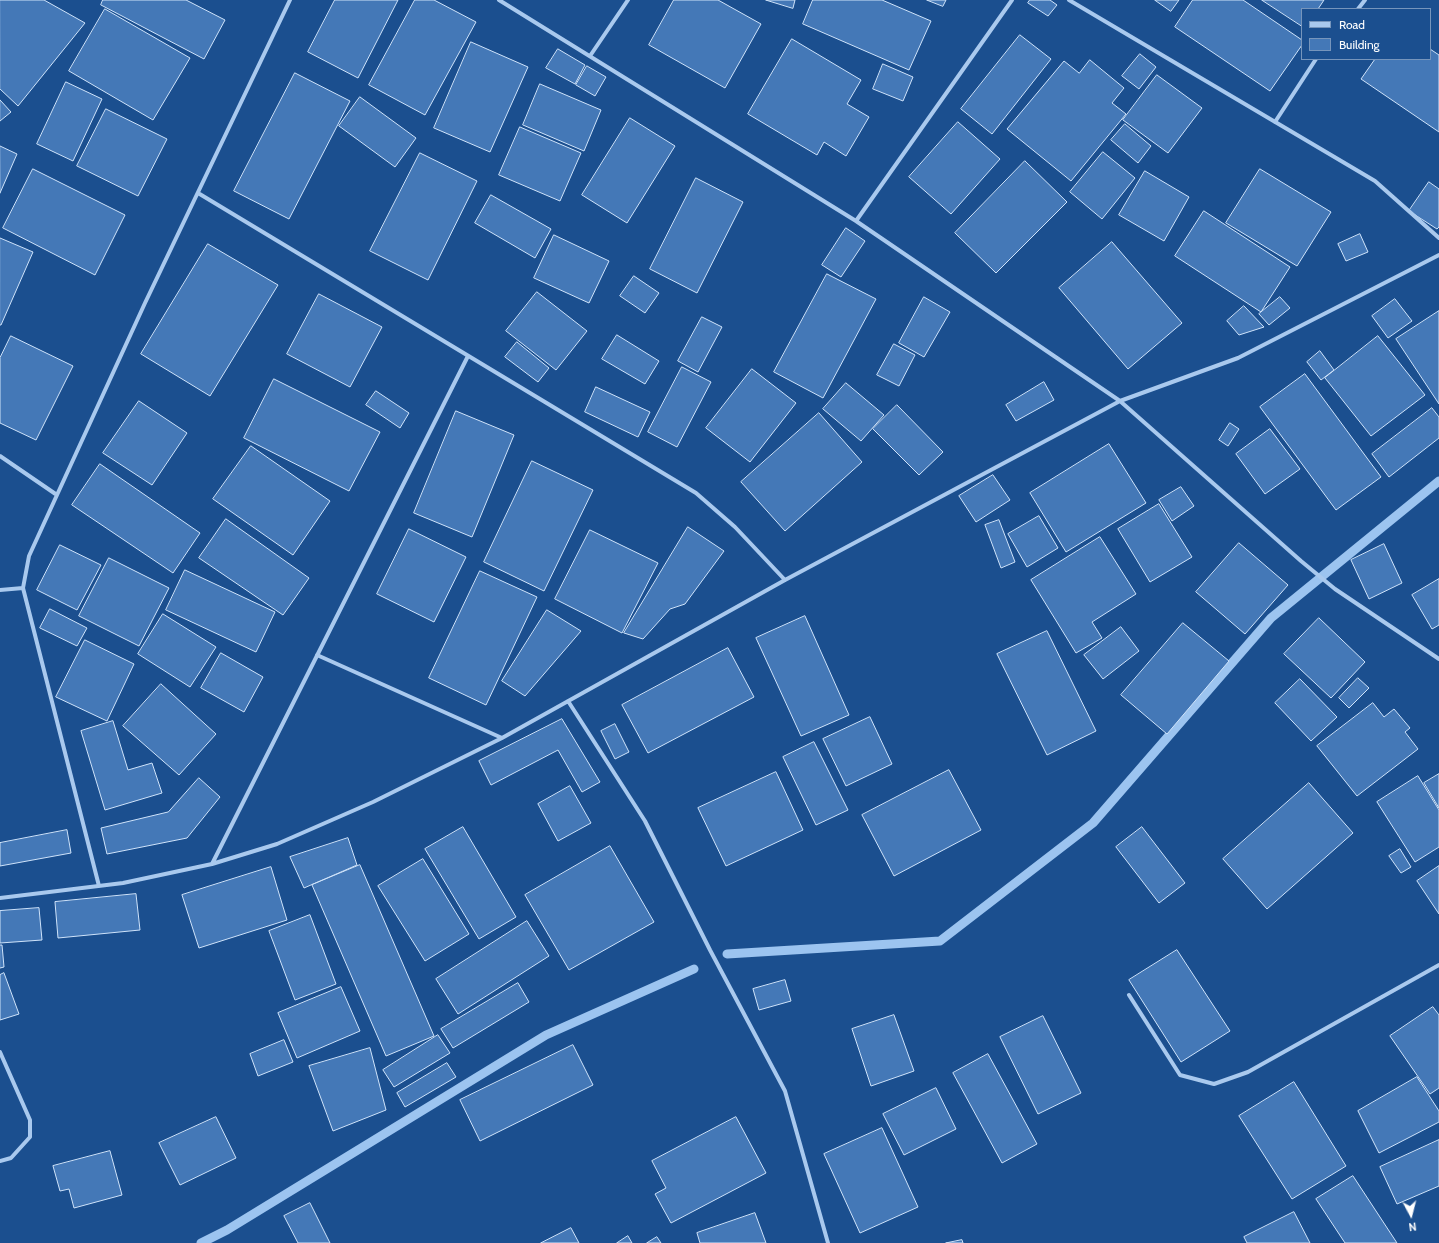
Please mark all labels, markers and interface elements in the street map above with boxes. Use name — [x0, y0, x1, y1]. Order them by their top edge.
legend — [1301, 8, 1431, 60]
text: Road — [1339, 17, 1365, 32]
text: Building — [1339, 37, 1380, 52]
north arrow — [1391, 1195, 1431, 1235]
text: N — [1408, 1219, 1417, 1234]

